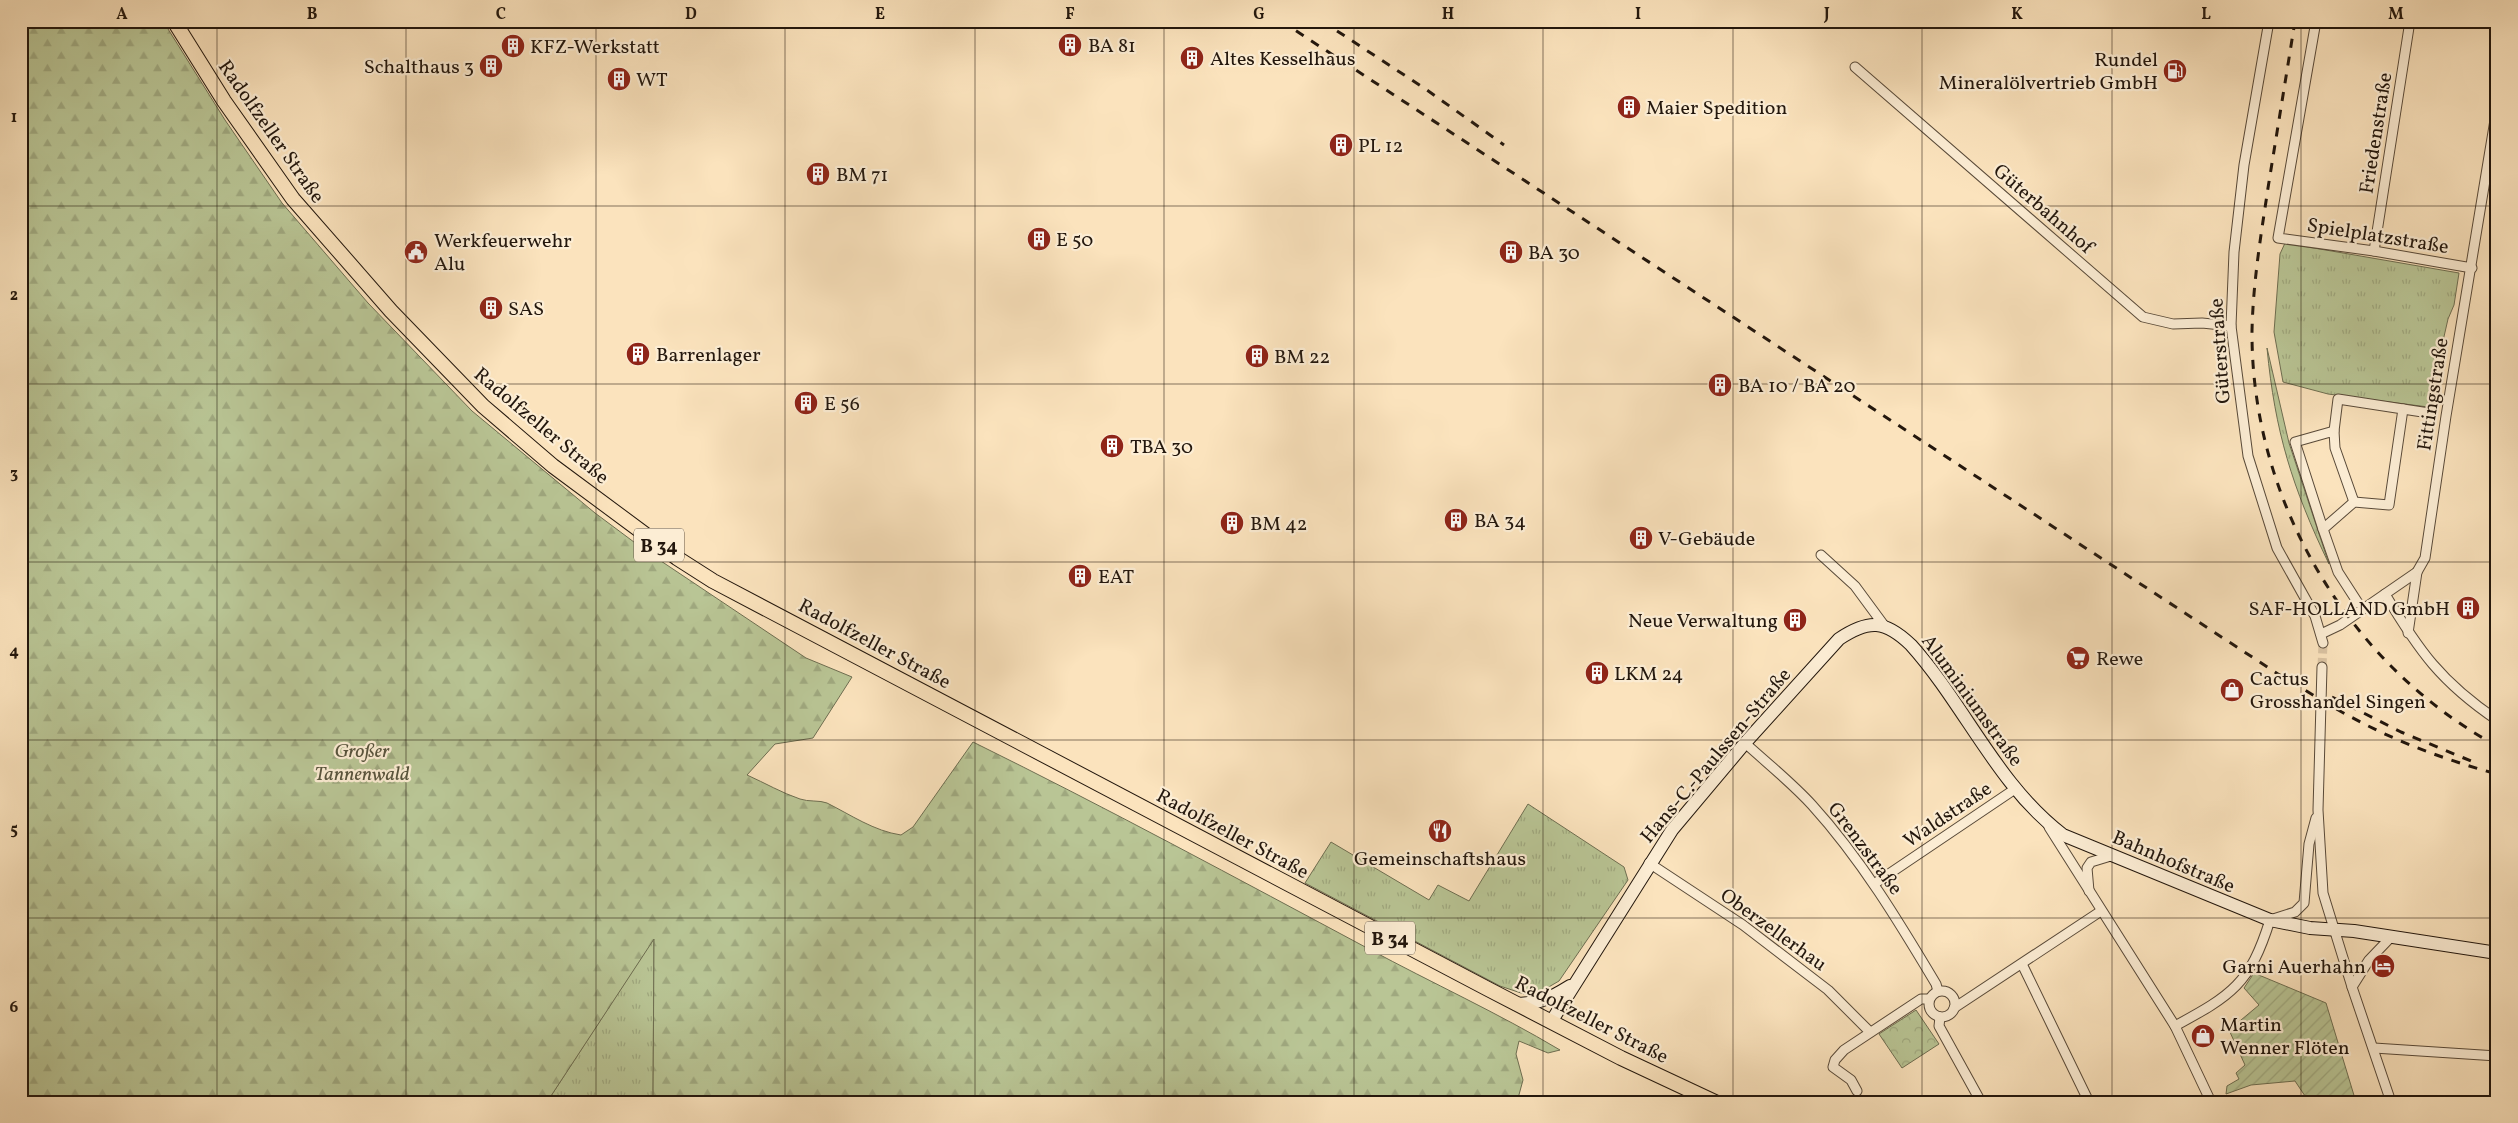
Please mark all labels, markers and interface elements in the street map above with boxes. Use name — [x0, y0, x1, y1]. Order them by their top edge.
text: A — [116, 4, 128, 26]
text: B — [307, 4, 318, 26]
text: C — [496, 4, 506, 26]
text: D — [685, 4, 697, 26]
text: E — [875, 4, 885, 26]
text: F — [1065, 4, 1075, 26]
text: G — [1253, 4, 1265, 26]
text: H — [1442, 4, 1454, 26]
text: I — [1635, 4, 1641, 26]
text: J — [1823, 4, 1830, 26]
text: K — [2011, 4, 2023, 26]
text: L — [2201, 4, 2211, 26]
text: M — [2388, 4, 2404, 26]
building icon: BA 81 — [1057, 32, 1083, 58]
building icon: KFZ-Werkstatt — [500, 33, 526, 59]
place label: BA 81 — [1088, 33, 1136, 61]
place label: KFZ-Werkstatt — [530, 34, 660, 62]
building icon: Altes Kesselhaus — [1179, 45, 1205, 71]
place label: Altes Kesselhaus — [1210, 46, 1355, 74]
place label: Rundel Mineralölvertrieb GmbH — [1939, 47, 2158, 98]
building icon: Schalthaus 3 — [478, 53, 504, 79]
place label: Schalthaus 3 — [364, 54, 474, 82]
street label: Radolfzeller Straße — [210, 55, 330, 210]
fuel station icon: Rundel Mineralölvertrieb GmbH — [2162, 58, 2188, 84]
building icon: WT — [606, 66, 632, 92]
place label: WT — [636, 67, 668, 95]
street label: Friedenstraße — [2354, 71, 2400, 196]
building icon: Maier Spedition — [1616, 94, 1642, 120]
place label: Maier Spedition — [1646, 95, 1787, 123]
text: 1 — [11, 107, 17, 129]
building icon: PL 12 — [1328, 132, 1354, 158]
place label: PL 12 — [1358, 133, 1403, 161]
street label: Güterbahnhof — [1986, 158, 2101, 262]
building icon: BM 71 — [805, 161, 831, 187]
place label: BM 71 — [836, 162, 888, 190]
street label: Spielplatzstraße — [2305, 212, 2451, 262]
building icon: E 50 — [1026, 226, 1052, 252]
place label: E 50 — [1056, 227, 1093, 255]
place label: Werkfeuerwehr Alu — [434, 228, 572, 279]
public building icon: Werkfeuerwehr Alu — [403, 239, 429, 265]
building icon: BA 30 — [1498, 239, 1524, 265]
place label: BA 30 — [1528, 240, 1580, 268]
text: 2 — [10, 285, 18, 307]
building icon: SAS — [478, 295, 504, 321]
place label: SAS — [508, 296, 544, 324]
street label: Güterstraße — [2203, 297, 2239, 405]
street label: Fittingstraße — [2411, 336, 2457, 453]
building icon: Barrenlager — [625, 341, 651, 367]
place label: Barrenlager — [656, 342, 761, 370]
building icon: BM 22 — [1244, 343, 1270, 369]
place label: BM 22 — [1274, 344, 1330, 372]
street label: Radolfzeller Straße — [467, 361, 615, 492]
building icon: BA 10 / BA 20 — [1707, 372, 1733, 398]
place label: BA 10 / BA 20 — [1738, 373, 1856, 401]
building icon: E 56 — [793, 390, 819, 416]
place label: E 56 — [824, 391, 860, 419]
building icon: TBA 30 — [1099, 433, 1125, 459]
place label: TBA 30 — [1130, 434, 1193, 462]
text: 3 — [10, 463, 18, 485]
building icon: BA 34 — [1443, 507, 1469, 533]
place label: BA 34 — [1474, 508, 1526, 536]
building icon: BM 42 — [1219, 510, 1245, 536]
place label: BM 42 — [1250, 511, 1308, 539]
building icon: V-Gebäude — [1628, 525, 1654, 551]
place label: V-Gebäude — [1658, 526, 1755, 554]
road number: B 34 — [634, 528, 684, 562]
building icon: EAT — [1067, 563, 1093, 589]
place label: EAT — [1098, 564, 1135, 592]
street label: Radolfzeller Straße — [793, 593, 955, 697]
building icon: SAF-HOLLAND GmbH — [2455, 595, 2481, 621]
place label: SAF-HOLLAND GmbH — [2249, 596, 2450, 624]
building icon: Neue Verwaltung — [1782, 607, 1808, 633]
place label: Neue Verwaltung — [1628, 608, 1778, 636]
street label: Aluminiumstraße — [1914, 629, 2029, 773]
text: 4 — [9, 641, 19, 663]
supermarket icon: Rewe — [2065, 645, 2091, 671]
place label: Rewe — [2096, 646, 2143, 674]
building icon: LKM 24 — [1584, 660, 1610, 686]
place label: LKM 24 — [1614, 661, 1683, 689]
street label: Hans-C.-Paulssen-Straße — [1635, 662, 1798, 850]
place label: Cactus Grosshandel Singen — [2250, 666, 2426, 717]
shop icon: Cactus Grosshandel Singen — [2219, 677, 2245, 703]
park label: Großer Tannenwald — [314, 738, 410, 789]
street label: Waldstraße — [1898, 776, 1998, 856]
street label: Radolfzeller Straße — [1151, 783, 1313, 887]
street label: Grenzstraße — [1820, 797, 1909, 901]
restaurant icon: Gemeinschaftshaus — [1427, 818, 1453, 844]
text: 5 — [10, 819, 18, 841]
street label: Bahnhofstraße — [2107, 824, 2239, 901]
place label: Gemeinschaftshaus — [1354, 846, 1526, 874]
street label: Oberzellerhau — [1714, 882, 1832, 979]
road number: B 34 — [1365, 921, 1415, 954]
hotel icon: Garni Auerhahn — [2370, 953, 2396, 979]
place label: Garni Auerhahn — [2223, 954, 2366, 982]
street label: Radolfzeller Straße — [1509, 970, 1673, 1072]
text: 6 — [10, 997, 19, 1019]
place label: Martin Wenner Flöten — [2220, 1012, 2350, 1063]
shop icon: Martin Wenner Flöten — [2190, 1023, 2216, 1049]

